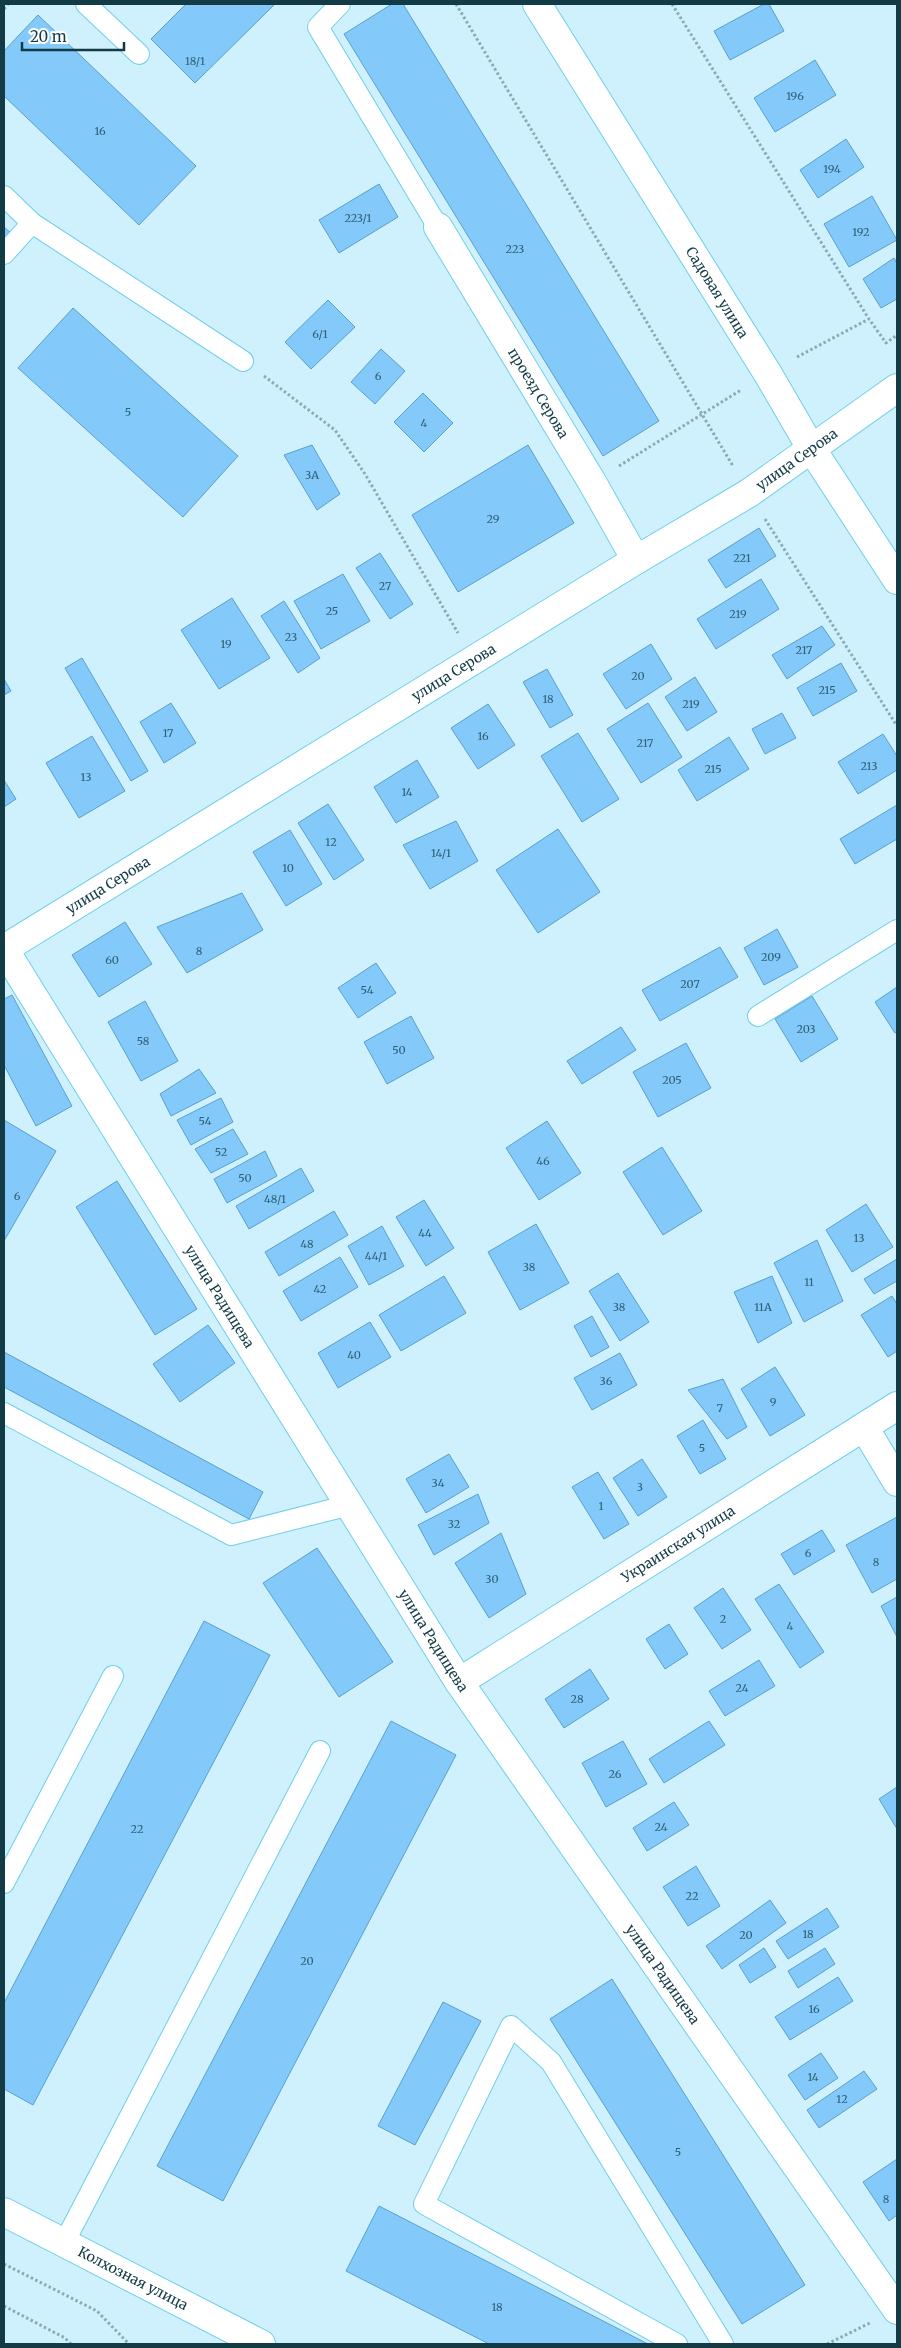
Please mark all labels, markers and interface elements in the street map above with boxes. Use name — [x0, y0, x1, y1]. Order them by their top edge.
scale bar — [22, 20, 125, 52]
text: 20 m — [30, 27, 67, 46]
house number: 18/1 — [185, 54, 205, 68]
house number: 196 — [786, 89, 804, 103]
house number: 16 — [94, 124, 106, 138]
house number: 194 — [823, 162, 841, 176]
house number: 223/1 — [344, 211, 372, 225]
house number: 192 — [852, 225, 870, 239]
house number: 223 — [506, 242, 524, 256]
street label: Садовая улица — [682, 243, 753, 342]
house number: 6/1 — [312, 327, 328, 341]
street label: проезд Серова — [504, 344, 573, 442]
house number: 6 — [375, 369, 382, 383]
house number: 5 — [125, 405, 131, 419]
house number: 4 — [421, 416, 428, 430]
street label: улица Серова — [753, 424, 841, 494]
house number: 3А — [305, 468, 319, 482]
house number: 29 — [487, 512, 500, 526]
house number: 221 — [733, 551, 751, 565]
house number: 27 — [379, 579, 391, 593]
house number: 25 — [326, 604, 338, 618]
house number: 219 — [729, 607, 747, 621]
house number: 23 — [285, 630, 297, 644]
house number: 19 — [220, 637, 232, 651]
street label: улица Серова — [408, 639, 499, 705]
house number: 217 — [796, 643, 812, 657]
house number: 20 — [631, 669, 645, 683]
house number: 215 — [818, 683, 836, 697]
house number: 18 — [542, 692, 554, 706]
house number: 219 — [682, 697, 700, 711]
house number: 17 — [163, 726, 173, 740]
house number: 16 — [477, 729, 489, 743]
house number: 217 — [637, 736, 653, 750]
house number: 213 — [860, 759, 878, 773]
house number: 215 — [704, 762, 722, 776]
house number: 13 — [81, 770, 91, 784]
house number: 14 — [401, 785, 413, 799]
house number: 12 — [325, 835, 337, 849]
house number: 14/1 — [431, 846, 451, 860]
street label: улица Серова — [62, 852, 154, 918]
house number: 10 — [282, 861, 294, 875]
house number: 8 — [196, 944, 203, 958]
house number: 209 — [761, 950, 781, 964]
house number: 60 — [105, 953, 119, 967]
house number: 207 — [680, 977, 700, 991]
house number: 54 — [361, 983, 374, 997]
house number: 203 — [796, 1022, 816, 1036]
house number: 58 — [137, 1034, 150, 1048]
house number: 50 — [392, 1043, 406, 1057]
house number: 205 — [662, 1073, 682, 1087]
house number: 54 — [199, 1114, 212, 1128]
house number: 52 — [215, 1145, 227, 1159]
house number: 46 — [536, 1154, 550, 1168]
house number: 50 — [238, 1171, 252, 1185]
house number: 6 — [14, 1189, 21, 1203]
house number: 48/1 — [264, 1192, 286, 1206]
house number: 44 — [418, 1226, 432, 1240]
house number: 13 — [854, 1231, 864, 1245]
house number: 48 — [300, 1237, 314, 1251]
street label: улица Радищева — [181, 1242, 259, 1352]
house number: 44/1 — [365, 1249, 387, 1263]
house number: 38 — [523, 1260, 536, 1274]
house number: 11 — [804, 1275, 814, 1289]
house number: 42 — [314, 1282, 326, 1296]
house number: 38 — [613, 1300, 626, 1314]
house number: 11А — [754, 1300, 772, 1314]
house number: 40 — [347, 1348, 361, 1362]
house number: 36 — [600, 1374, 613, 1388]
house number: 9 — [770, 1395, 777, 1409]
house number: 7 — [717, 1401, 723, 1415]
house number: 5 — [699, 1441, 705, 1455]
house number: 34 — [432, 1476, 445, 1490]
house number: 3 — [637, 1480, 643, 1494]
house number: 1 — [599, 1499, 604, 1513]
street label: Украинская улица — [617, 1501, 739, 1587]
house number: 32 — [448, 1517, 460, 1531]
house number: 6 — [805, 1546, 812, 1560]
house number: 8 — [873, 1555, 880, 1569]
house number: 30 — [485, 1572, 499, 1586]
street label: улица Радищева — [395, 1586, 472, 1696]
house number: 2 — [720, 1612, 726, 1626]
house number: 4 — [787, 1619, 794, 1633]
house number: 24 — [736, 1681, 749, 1695]
house number: 28 — [571, 1692, 584, 1706]
house number: 26 — [609, 1767, 622, 1781]
house number: 24 — [655, 1820, 668, 1834]
house number: 22 — [131, 1822, 143, 1836]
house number: 22 — [686, 1889, 698, 1903]
street label: улица Радищева — [622, 1921, 704, 2028]
house number: 18 — [802, 1927, 814, 1941]
house number: 20 — [739, 1928, 753, 1942]
house number: 20 — [300, 1954, 314, 1968]
house number: 16 — [808, 2002, 820, 2016]
house number: 14 — [807, 2070, 819, 2084]
house number: 12 — [836, 2092, 848, 2106]
house number: 5 — [675, 2145, 681, 2159]
house number: 8 — [883, 2192, 890, 2206]
street label: Колхозная улица — [75, 2243, 191, 2314]
house number: 18 — [491, 2300, 503, 2314]

